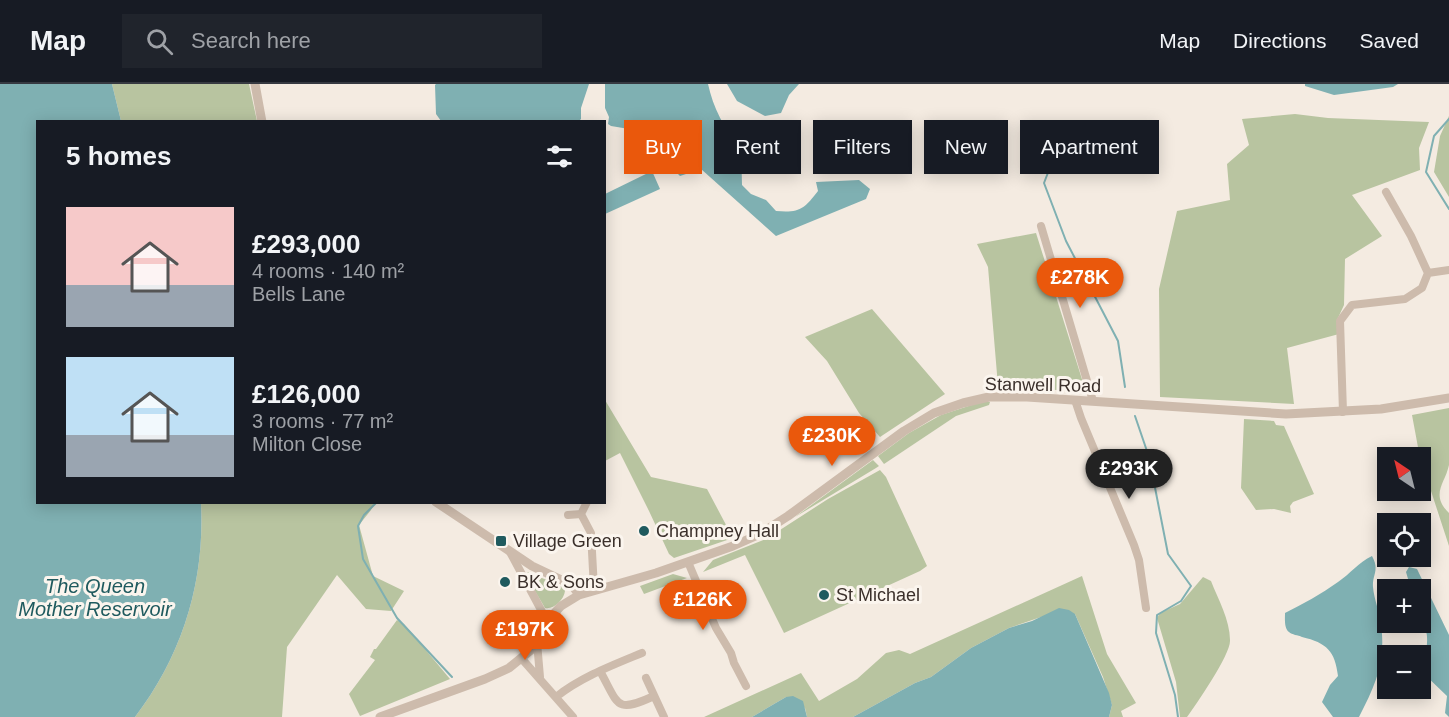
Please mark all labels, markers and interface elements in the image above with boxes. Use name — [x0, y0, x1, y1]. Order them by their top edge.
search box — [122, 14, 542, 68]
text: Map — [30, 25, 86, 56]
icon: search — [143, 25, 176, 58]
text: Search here — [191, 28, 311, 53]
text: Map — [1159, 29, 1200, 52]
text: Directions — [1233, 29, 1326, 52]
text: Saved — [1359, 29, 1419, 52]
chip: Buy — [624, 120, 702, 174]
chip: Rent — [714, 120, 801, 174]
chip: Filters — [813, 120, 912, 174]
chip: New — [924, 120, 1008, 174]
chip: Apartment — [1020, 120, 1159, 174]
icon: filters — [543, 140, 576, 173]
text: 5 homes — [66, 141, 172, 171]
text: £293,000 — [252, 229, 360, 259]
icon: home — [114, 231, 186, 303]
pin: £278K — [1038, 258, 1122, 309]
text: 4 rooms · 140 m² — [252, 260, 404, 282]
text: £278K — [1051, 266, 1109, 288]
text: Bells Lane — [252, 283, 345, 305]
street label: Stanwell Road — [985, 374, 1101, 396]
text: £126,000 — [252, 379, 360, 409]
icon: home — [114, 381, 186, 453]
text: 3 rooms · 77 m² — [252, 410, 393, 432]
pin: £230K — [790, 416, 874, 467]
text: £230K — [803, 424, 861, 446]
text: Milton Close — [252, 433, 362, 455]
north arrow — [1377, 447, 1431, 501]
map controls — [1377, 447, 1431, 699]
pin: £293K — [1087, 449, 1171, 500]
text: £293K — [1100, 457, 1158, 479]
button: locate — [1377, 513, 1431, 567]
place label: Champney Hall — [656, 521, 779, 541]
marker: Champney Hall — [637, 524, 651, 538]
place label: Village Green — [513, 531, 622, 551]
marker: Village Green — [494, 534, 508, 548]
place label: BK & Sons — [517, 572, 604, 592]
water label: The Queen Mother Reservoir — [18, 575, 173, 620]
marker: BK & Sons — [498, 575, 512, 589]
button: + — [1377, 579, 1431, 633]
pin: £126K — [661, 580, 745, 631]
place label: St Michael — [836, 585, 920, 605]
text: £126K — [674, 588, 732, 610]
marker: St Michael — [817, 588, 831, 602]
pin: £197K — [483, 610, 567, 661]
text: £197K — [496, 618, 554, 640]
button: − — [1377, 645, 1431, 699]

